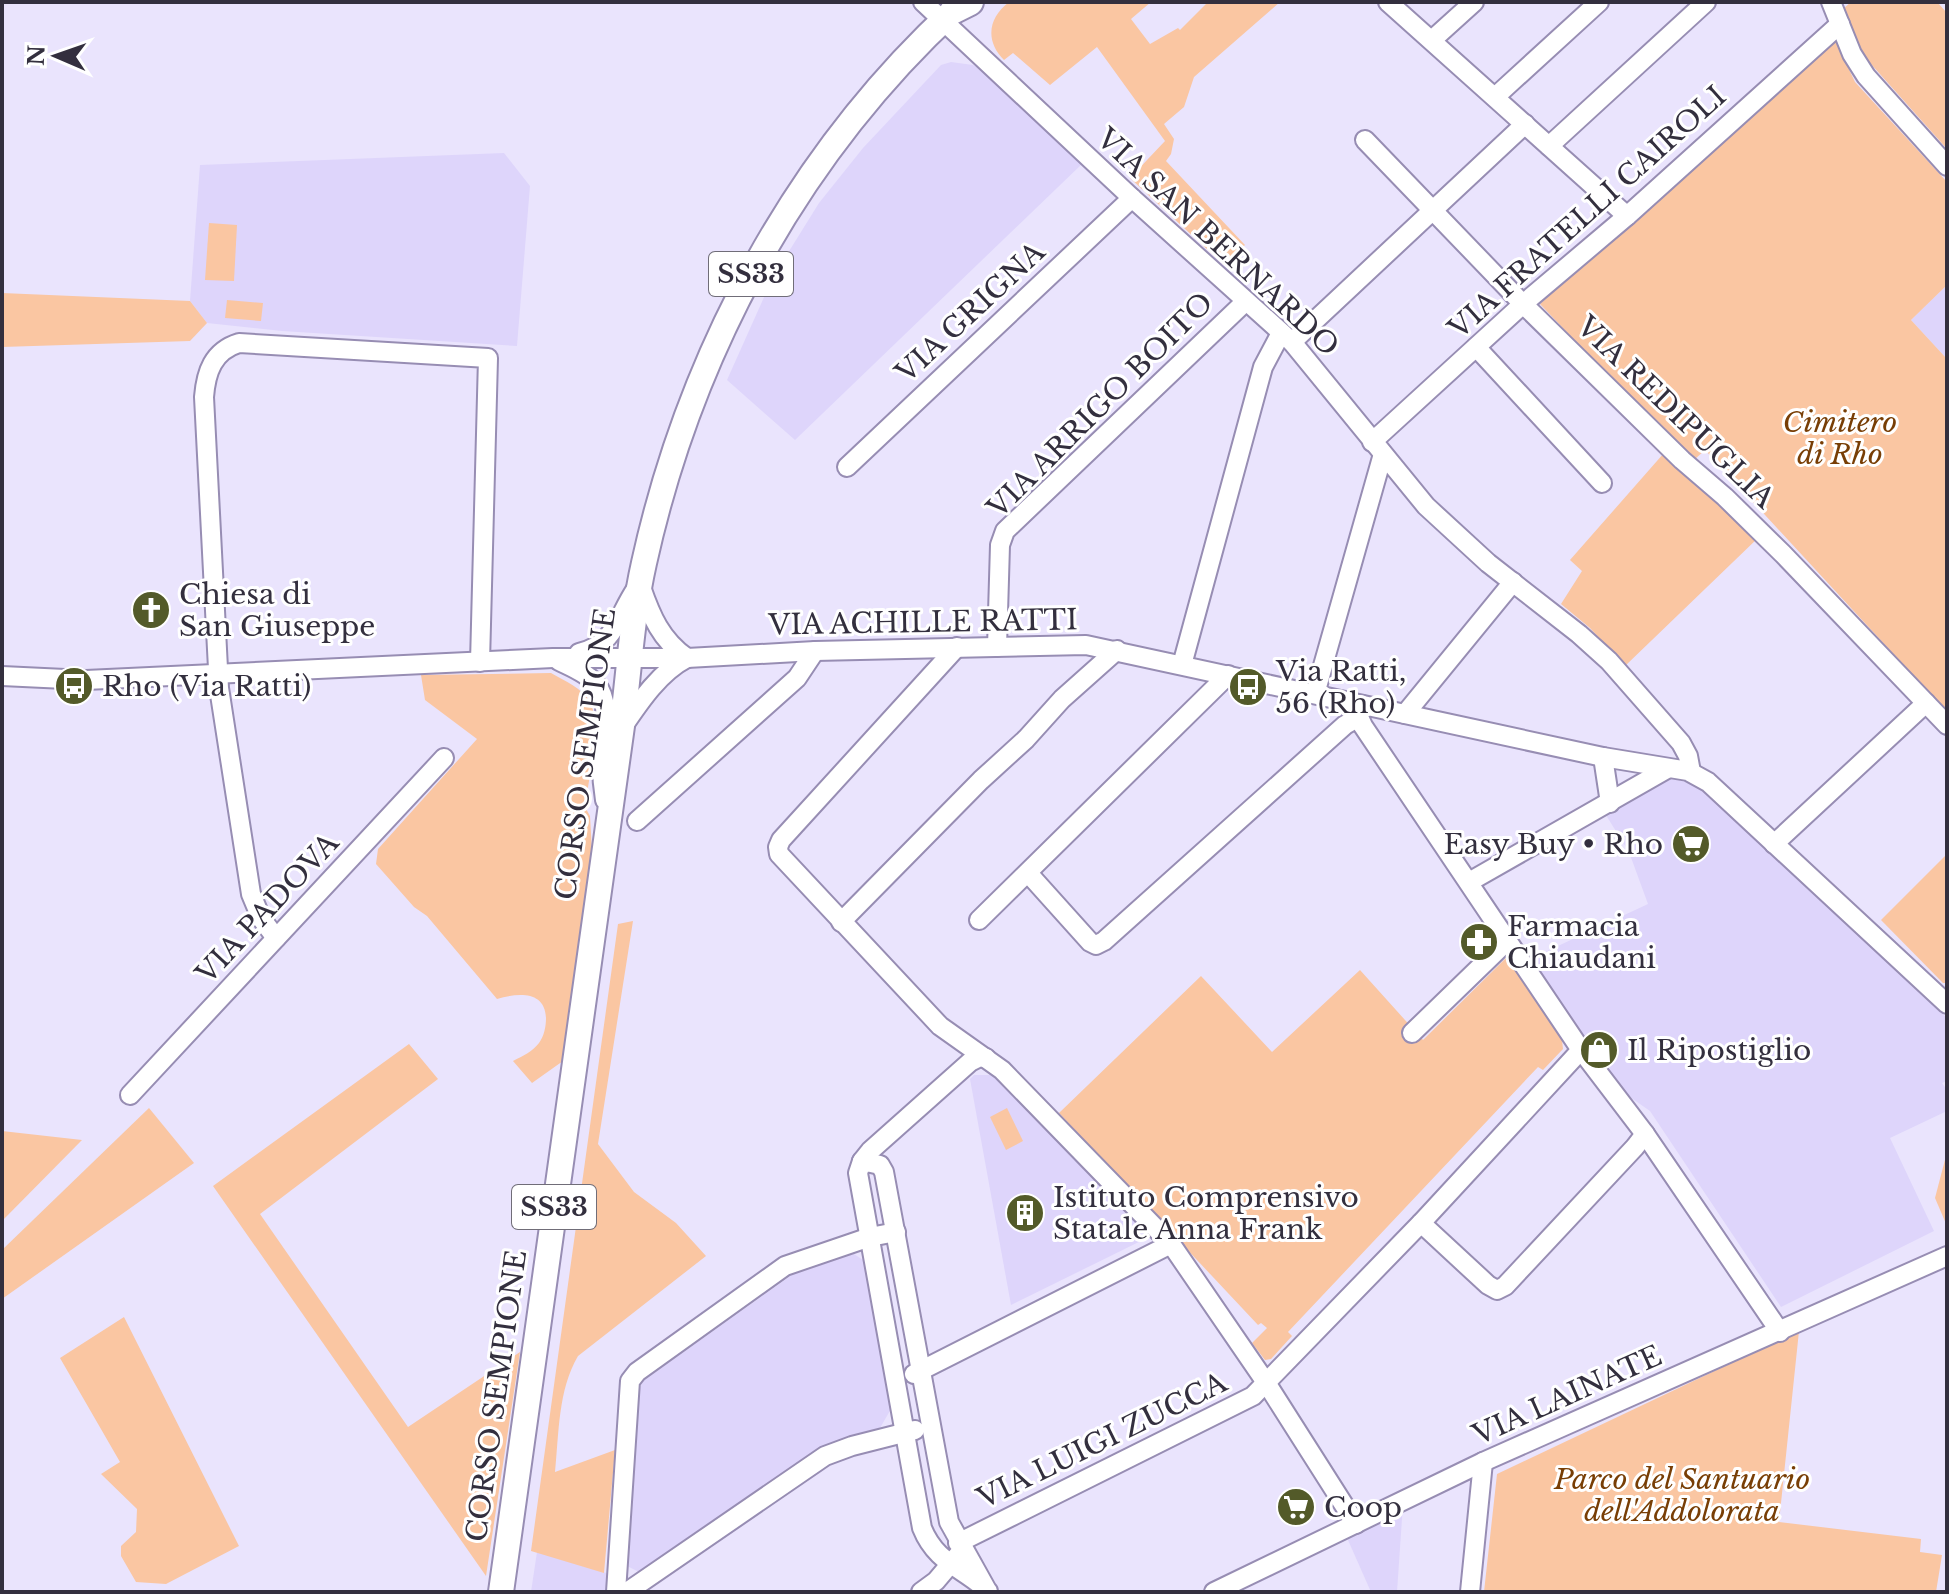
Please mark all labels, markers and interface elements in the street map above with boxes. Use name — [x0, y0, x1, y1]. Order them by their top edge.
north arrow — [16, 16, 96, 96]
text: N — [23, 44, 50, 66]
street label: VIA FRATELLI CAIROLI — [1441, 79, 1733, 347]
street label: VIA SAN BERNARDO — [1089, 120, 1346, 364]
street label: VIA GRIGNA — [888, 234, 1052, 391]
road number: SS33 — [709, 252, 793, 296]
street label: VIA ARRIGO BOITO — [979, 285, 1221, 526]
street label: VIA REDIPUGLIA — [1569, 308, 1782, 516]
park label: Cimitero di Rho — [1783, 405, 1897, 472]
place label: Chiesa di San Giuseppe — [179, 577, 375, 644]
church icon: Chiesa di San Giuseppe — [130, 589, 172, 631]
street label: VIA ACHILLE RATTI — [767, 602, 1078, 643]
street label: CORSO SEMPIONE — [548, 606, 623, 902]
place label: Via Ratti, 56 (Rho) — [1275, 654, 1406, 721]
bus stop icon: Rho (Via Ratti) — [53, 665, 95, 707]
bus stop icon: Via Ratti, 56 (Rho) — [1227, 666, 1269, 708]
place label: Rho (Via Ratti) — [102, 669, 311, 704]
supermarket icon: Easy Buy • Rho — [1670, 823, 1712, 865]
street label: VIA PADOVA — [188, 826, 346, 992]
place label: Easy Buy • Rho — [1443, 827, 1663, 862]
place label: Farmacia Chiaudani — [1507, 909, 1656, 976]
pharmacy icon: Farmacia Chiaudani — [1458, 921, 1500, 963]
shop icon: Il Ripostiglio — [1578, 1029, 1620, 1071]
place label: Il Ripostiglio — [1627, 1033, 1811, 1068]
place label: Istituto Comprensivo Statale Anna Frank — [1053, 1180, 1359, 1247]
road number: SS33 — [512, 1185, 596, 1229]
building icon: Istituto Comprensivo Statale Anna Frank — [1004, 1192, 1046, 1234]
street label: CORSO SEMPIONE — [459, 1248, 534, 1544]
street label: VIA LAINATE — [1466, 1338, 1667, 1453]
street label: VIA LUIGI ZUCCA — [971, 1365, 1233, 1517]
park label: Parco del Santuario dell'Addolorata — [1553, 1462, 1810, 1529]
supermarket icon: Coop — [1275, 1486, 1317, 1528]
place label: Coop — [1324, 1490, 1402, 1525]

